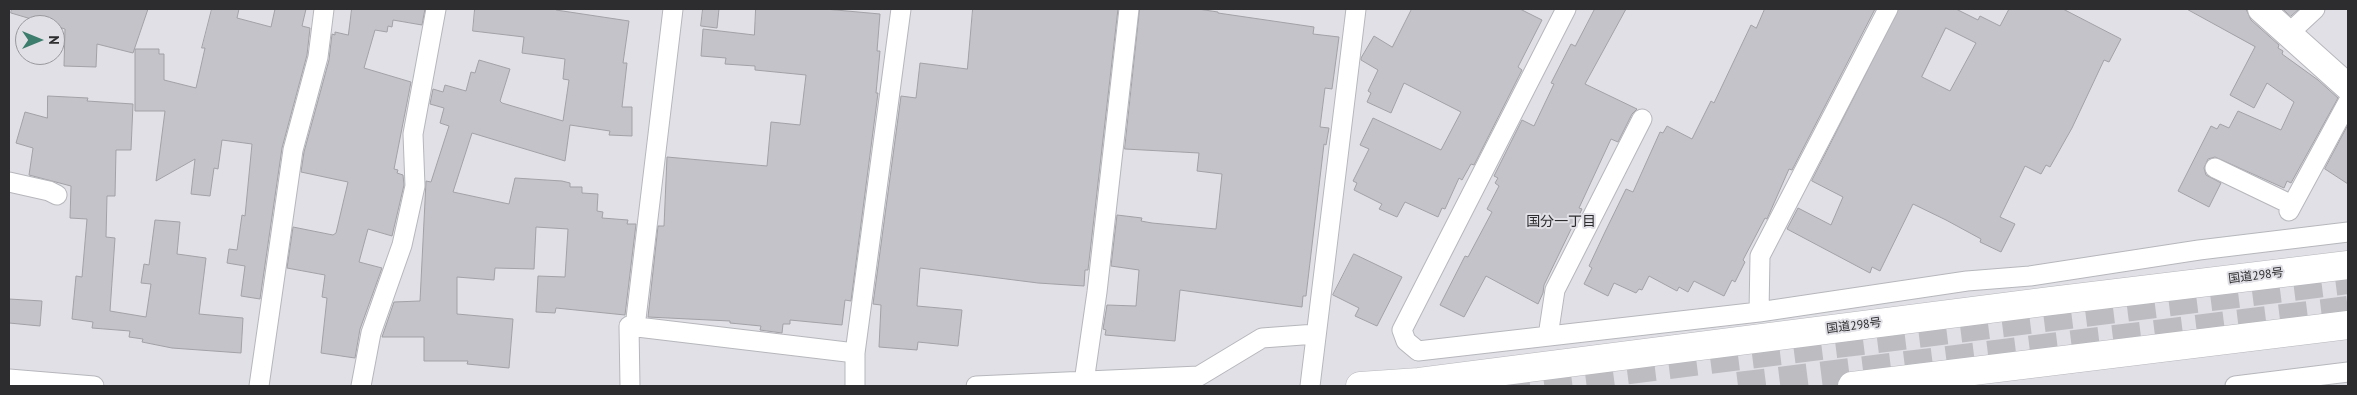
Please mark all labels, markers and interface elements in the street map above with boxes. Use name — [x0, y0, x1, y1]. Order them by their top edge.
north arrow — [15, 15, 65, 65]
text: N — [45, 35, 63, 45]
district label: 国分一丁目 — [1526, 214, 1596, 230]
street label: 国道298号 — [2228, 265, 2284, 287]
street label: 国道298号 — [1826, 315, 1882, 337]

